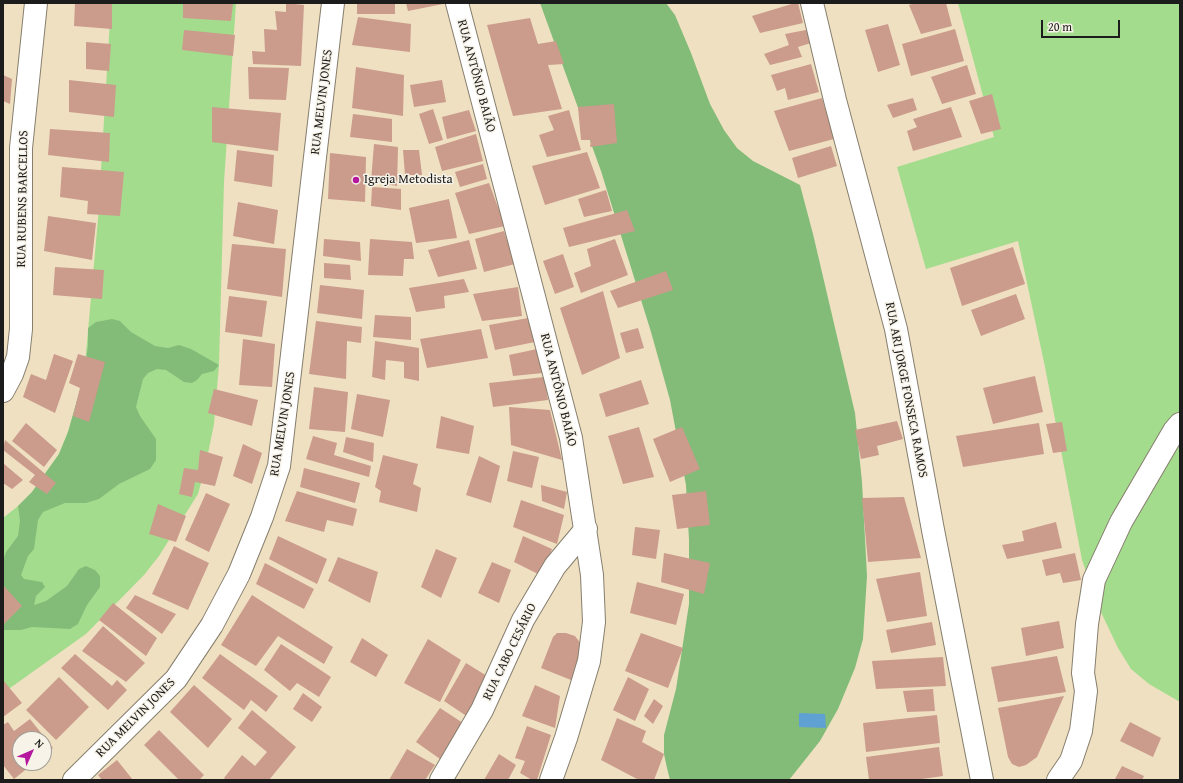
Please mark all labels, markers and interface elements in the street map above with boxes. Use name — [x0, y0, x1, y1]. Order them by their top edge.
scale bar — [1043, 12, 1122, 38]
street label: RUA ANTÔNIO BAIÃO — [453, 18, 499, 134]
text: 20 m — [1048, 18, 1072, 35]
street label: RUA MELVIN JONES — [308, 49, 336, 155]
street label: RUA RUBENS BARCELLOS — [14, 130, 32, 268]
place label: Igreja Metodista — [364, 172, 453, 188]
marker: Igreja Metodista — [351, 175, 361, 185]
street label: RUA ARI JORGE FONSECA RAMOS — [881, 301, 931, 479]
street label: RUA ANTÔNIO BAIÃO — [536, 332, 580, 448]
street label: RUA MELVIN JONES — [267, 370, 299, 478]
street label: RUA CABO CESÁRIO — [480, 601, 540, 703]
street label: RUA MELVIN JONES — [93, 675, 179, 761]
north arrow — [12, 731, 52, 771]
text: N — [32, 735, 48, 751]

